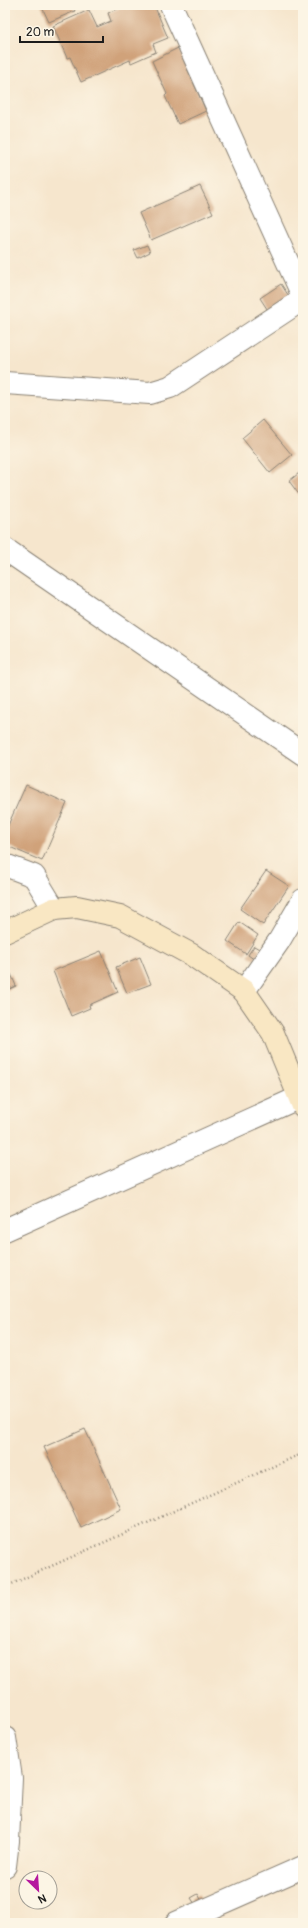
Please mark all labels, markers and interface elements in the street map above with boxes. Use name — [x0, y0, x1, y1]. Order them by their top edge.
scale bar — [20, 18, 103, 44]
text: 20 m — [26, 25, 55, 40]
north arrow — [18, 1870, 58, 1910]
text: N — [35, 1891, 48, 1906]

